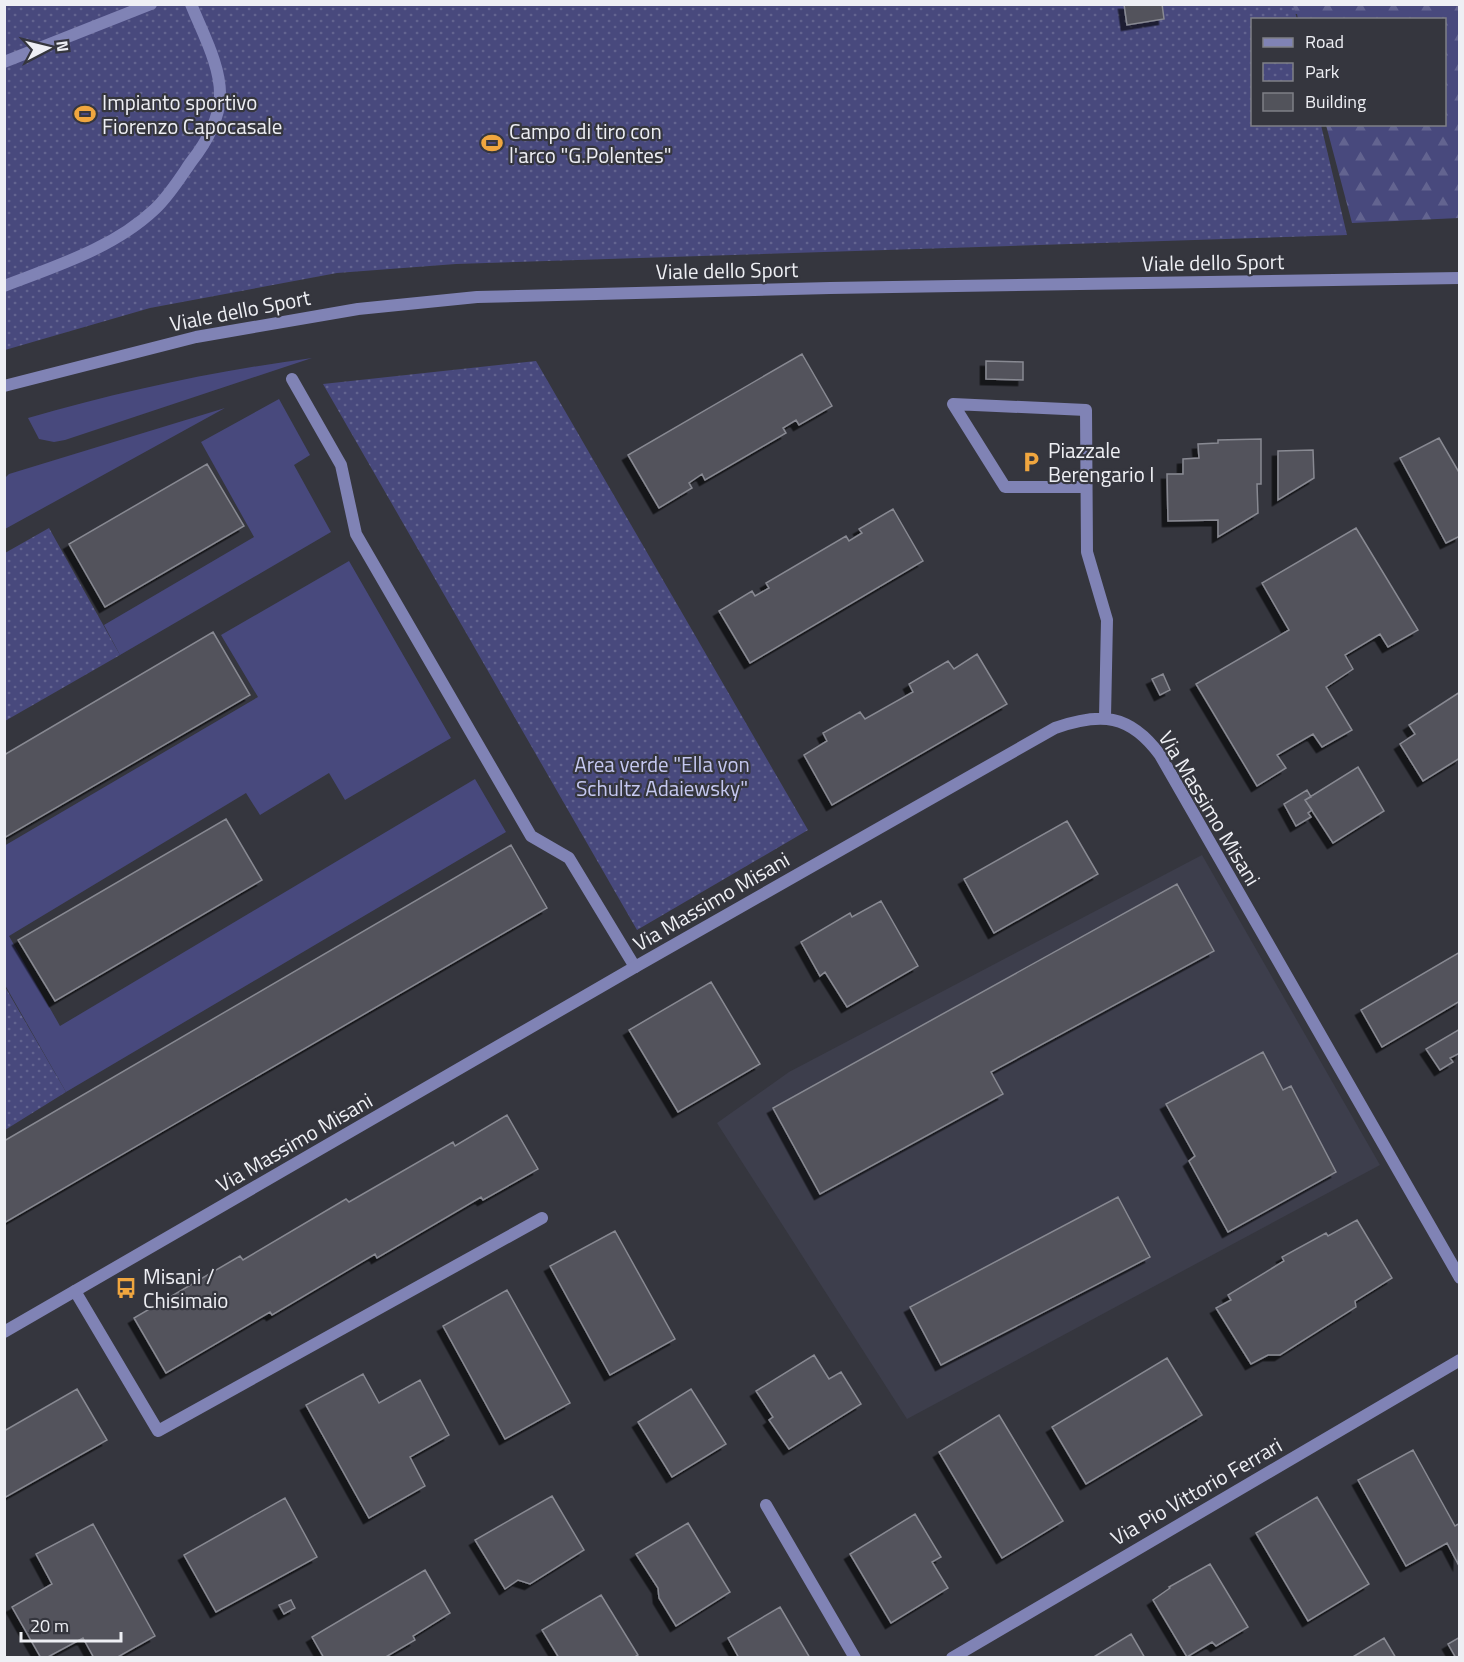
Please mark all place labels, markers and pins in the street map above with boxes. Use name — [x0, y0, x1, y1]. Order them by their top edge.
place label: Impianto sportivo Fiorenzo Capocasale — [102, 86, 282, 142]
sports icon: Impianto sportivo Fiorenzo Capocasale — [73, 102, 97, 126]
place label: Campo di tiro con l'arco "G.Polentes" — [509, 115, 672, 171]
sports icon: Campo di tiro con l'arco "G.Polentes" — [480, 131, 504, 155]
place label: Piazzale Berengario I — [1048, 434, 1155, 490]
parking icon: Piazzale Berengario I — [1019, 450, 1043, 474]
place label: Misani / Chisimaio — [143, 1260, 228, 1316]
bus stop icon: Misani / Chisimaio — [114, 1276, 138, 1300]

